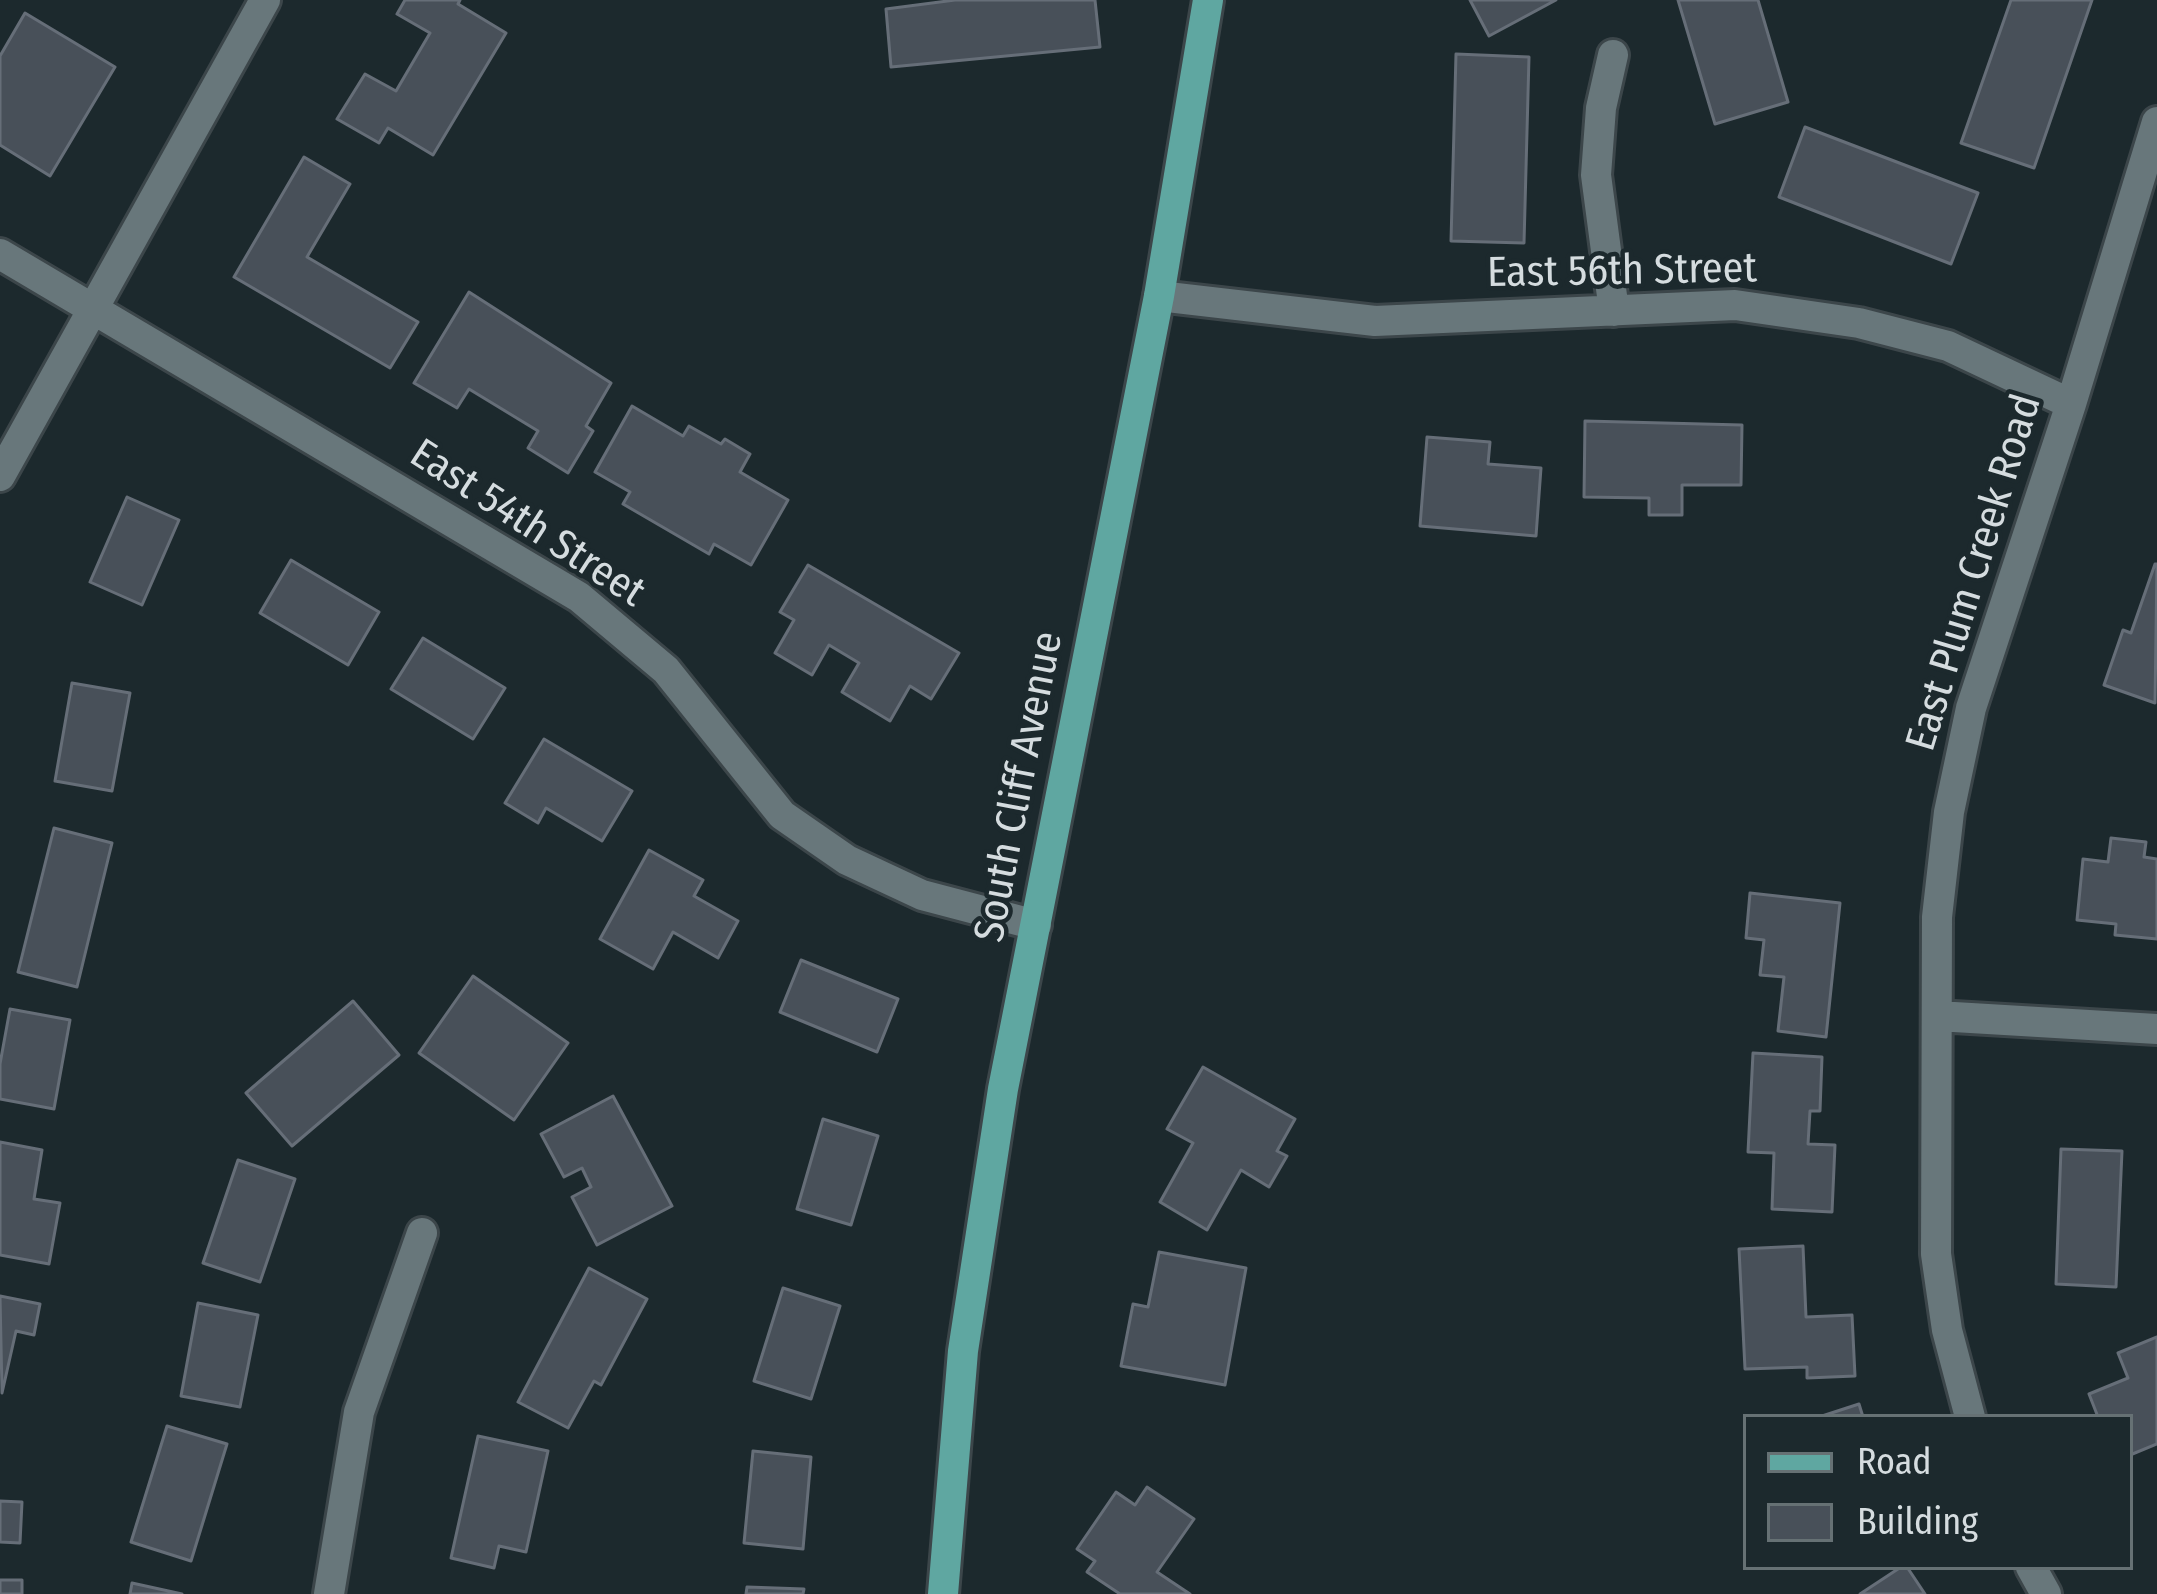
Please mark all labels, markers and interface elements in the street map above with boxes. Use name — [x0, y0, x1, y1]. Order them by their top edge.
street label: East 56th Street — [1487, 244, 1757, 300]
street label: East Plum Creek Road — [1897, 389, 2053, 757]
street label: East 54th Street — [400, 429, 654, 619]
street label: South Cliff Avenue — [965, 628, 1075, 946]
legend — [1743, 1414, 2133, 1570]
text: Road — [1857, 1440, 1932, 1484]
text: Building — [1857, 1500, 1978, 1544]

